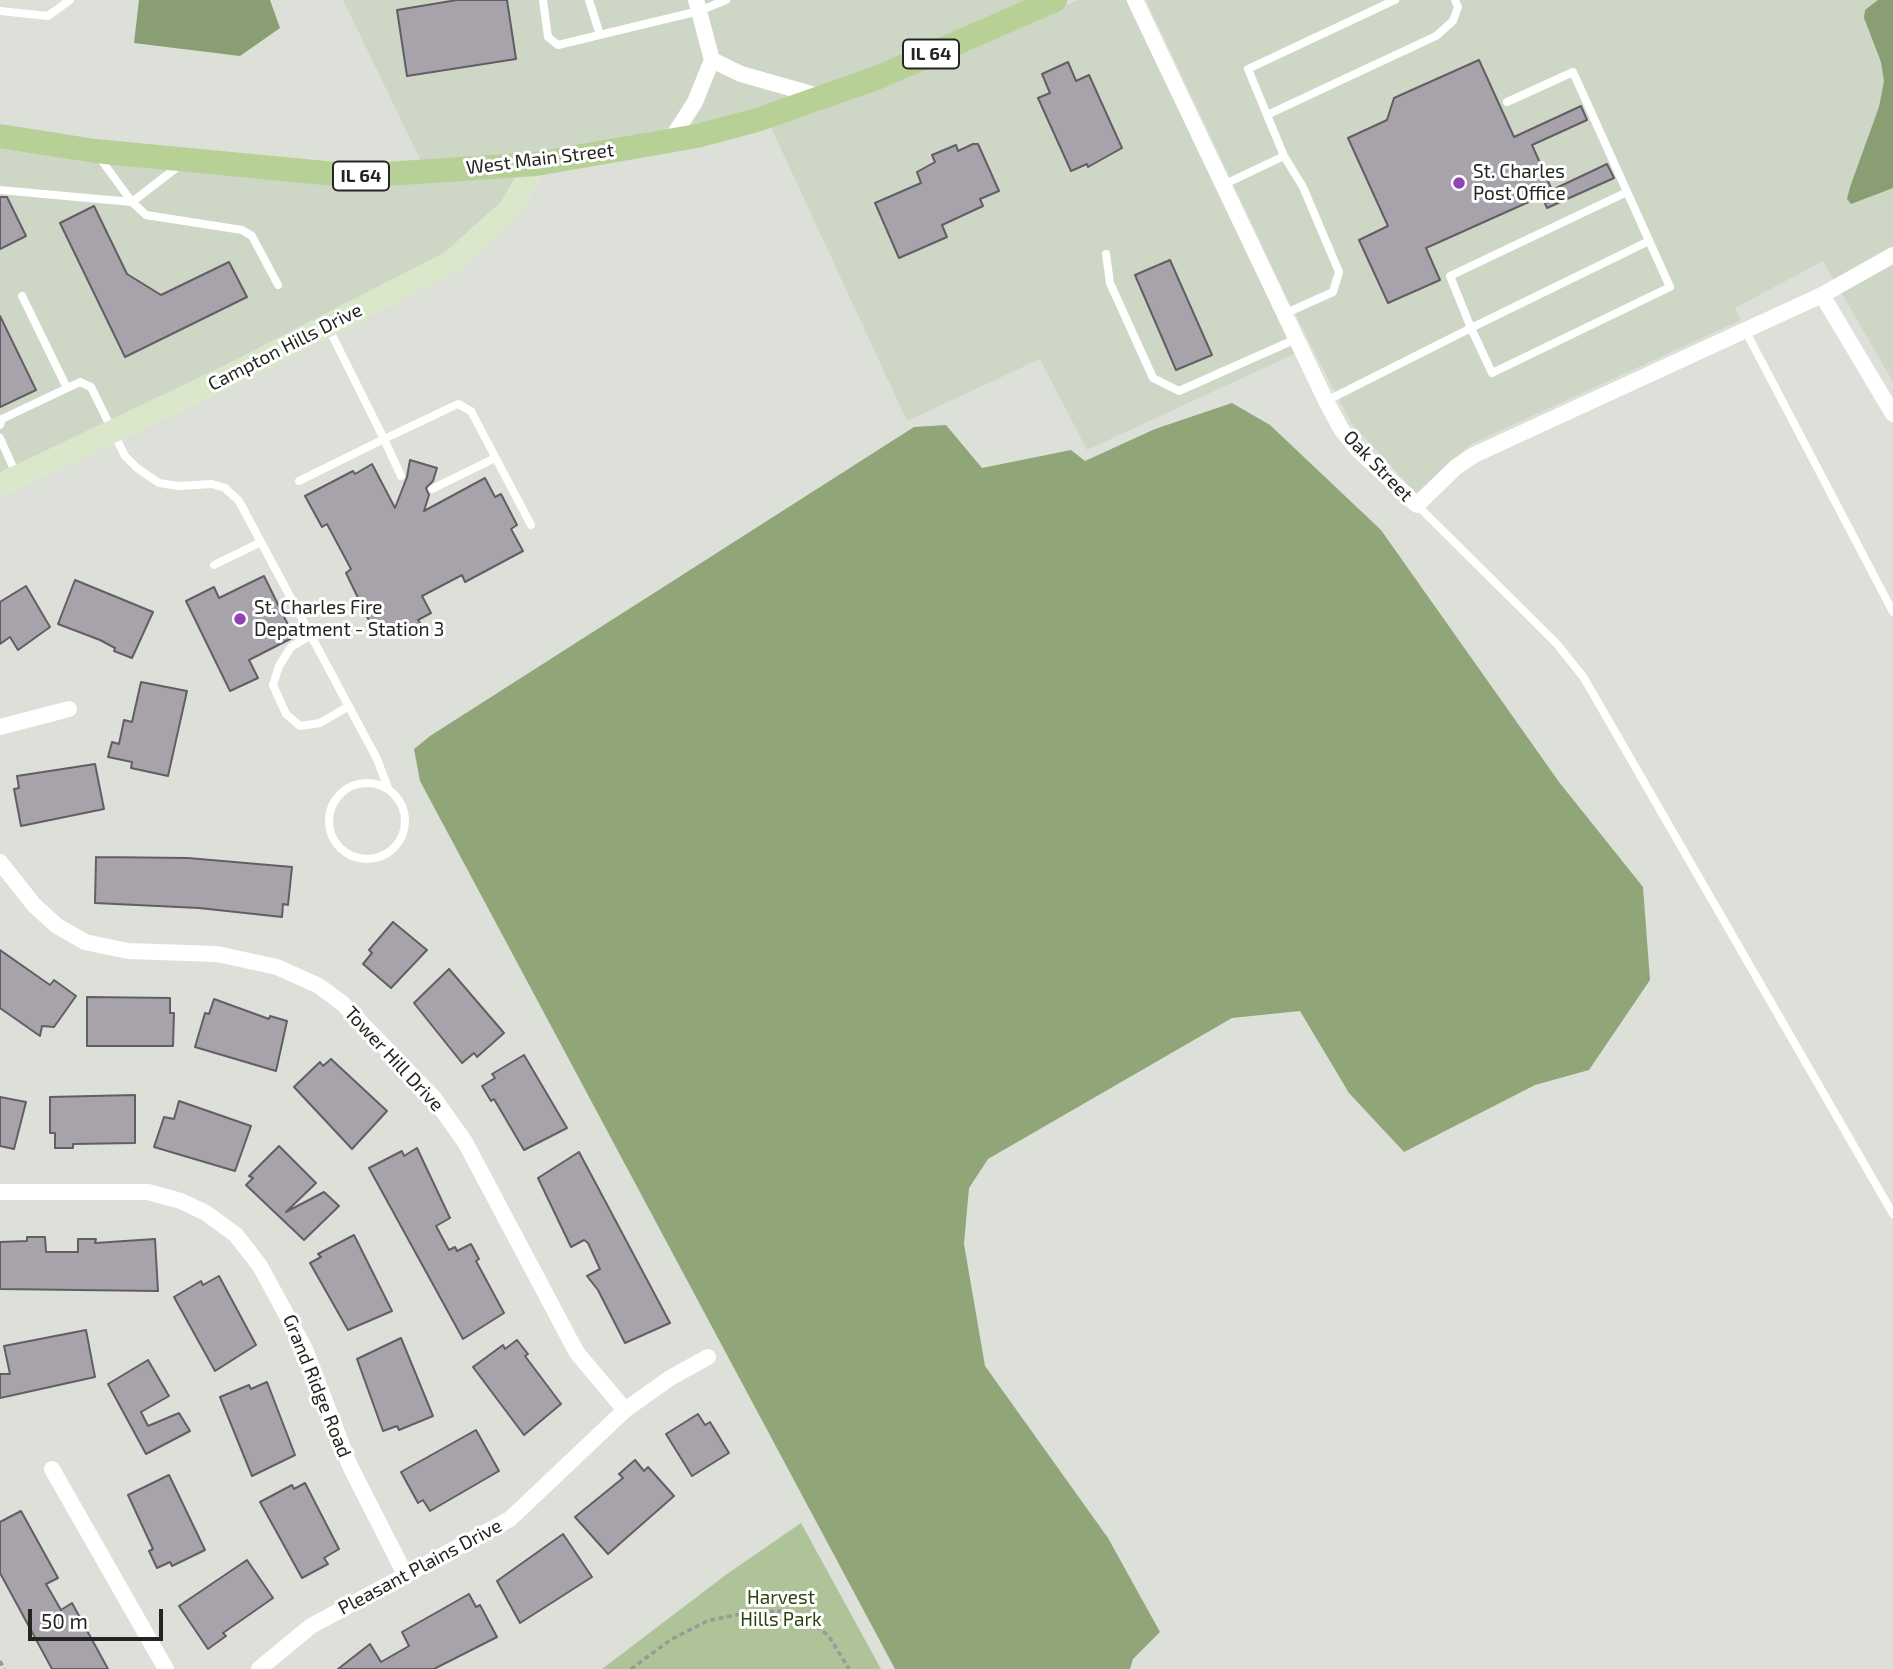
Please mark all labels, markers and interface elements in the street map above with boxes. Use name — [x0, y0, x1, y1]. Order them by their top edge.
road number: IL 64 — [903, 40, 959, 68]
street label: West Main Street — [465, 139, 615, 179]
place label: St. Charles Post Office — [1473, 161, 1566, 205]
road number: IL 64 — [333, 162, 389, 190]
marker: St. Charles Post Office — [1451, 175, 1467, 191]
street label: Campton Hills Drive — [204, 298, 366, 396]
street label: Oak Street — [1339, 426, 1417, 506]
place label: St. Charles Fire Depatment - Station 3 — [254, 597, 444, 641]
marker: St. Charles Fire Depatment - Station 3 — [232, 611, 248, 627]
street label: Tower Hill Drive — [340, 1002, 448, 1116]
street label: Grand Ridge Road — [278, 1311, 356, 1461]
street label: Pleasant Plains Drive — [334, 1514, 506, 1620]
park label: Harvest Hills Park — [740, 1587, 822, 1631]
scale bar — [32, 1596, 166, 1640]
text: 50 m — [41, 1608, 88, 1633]

